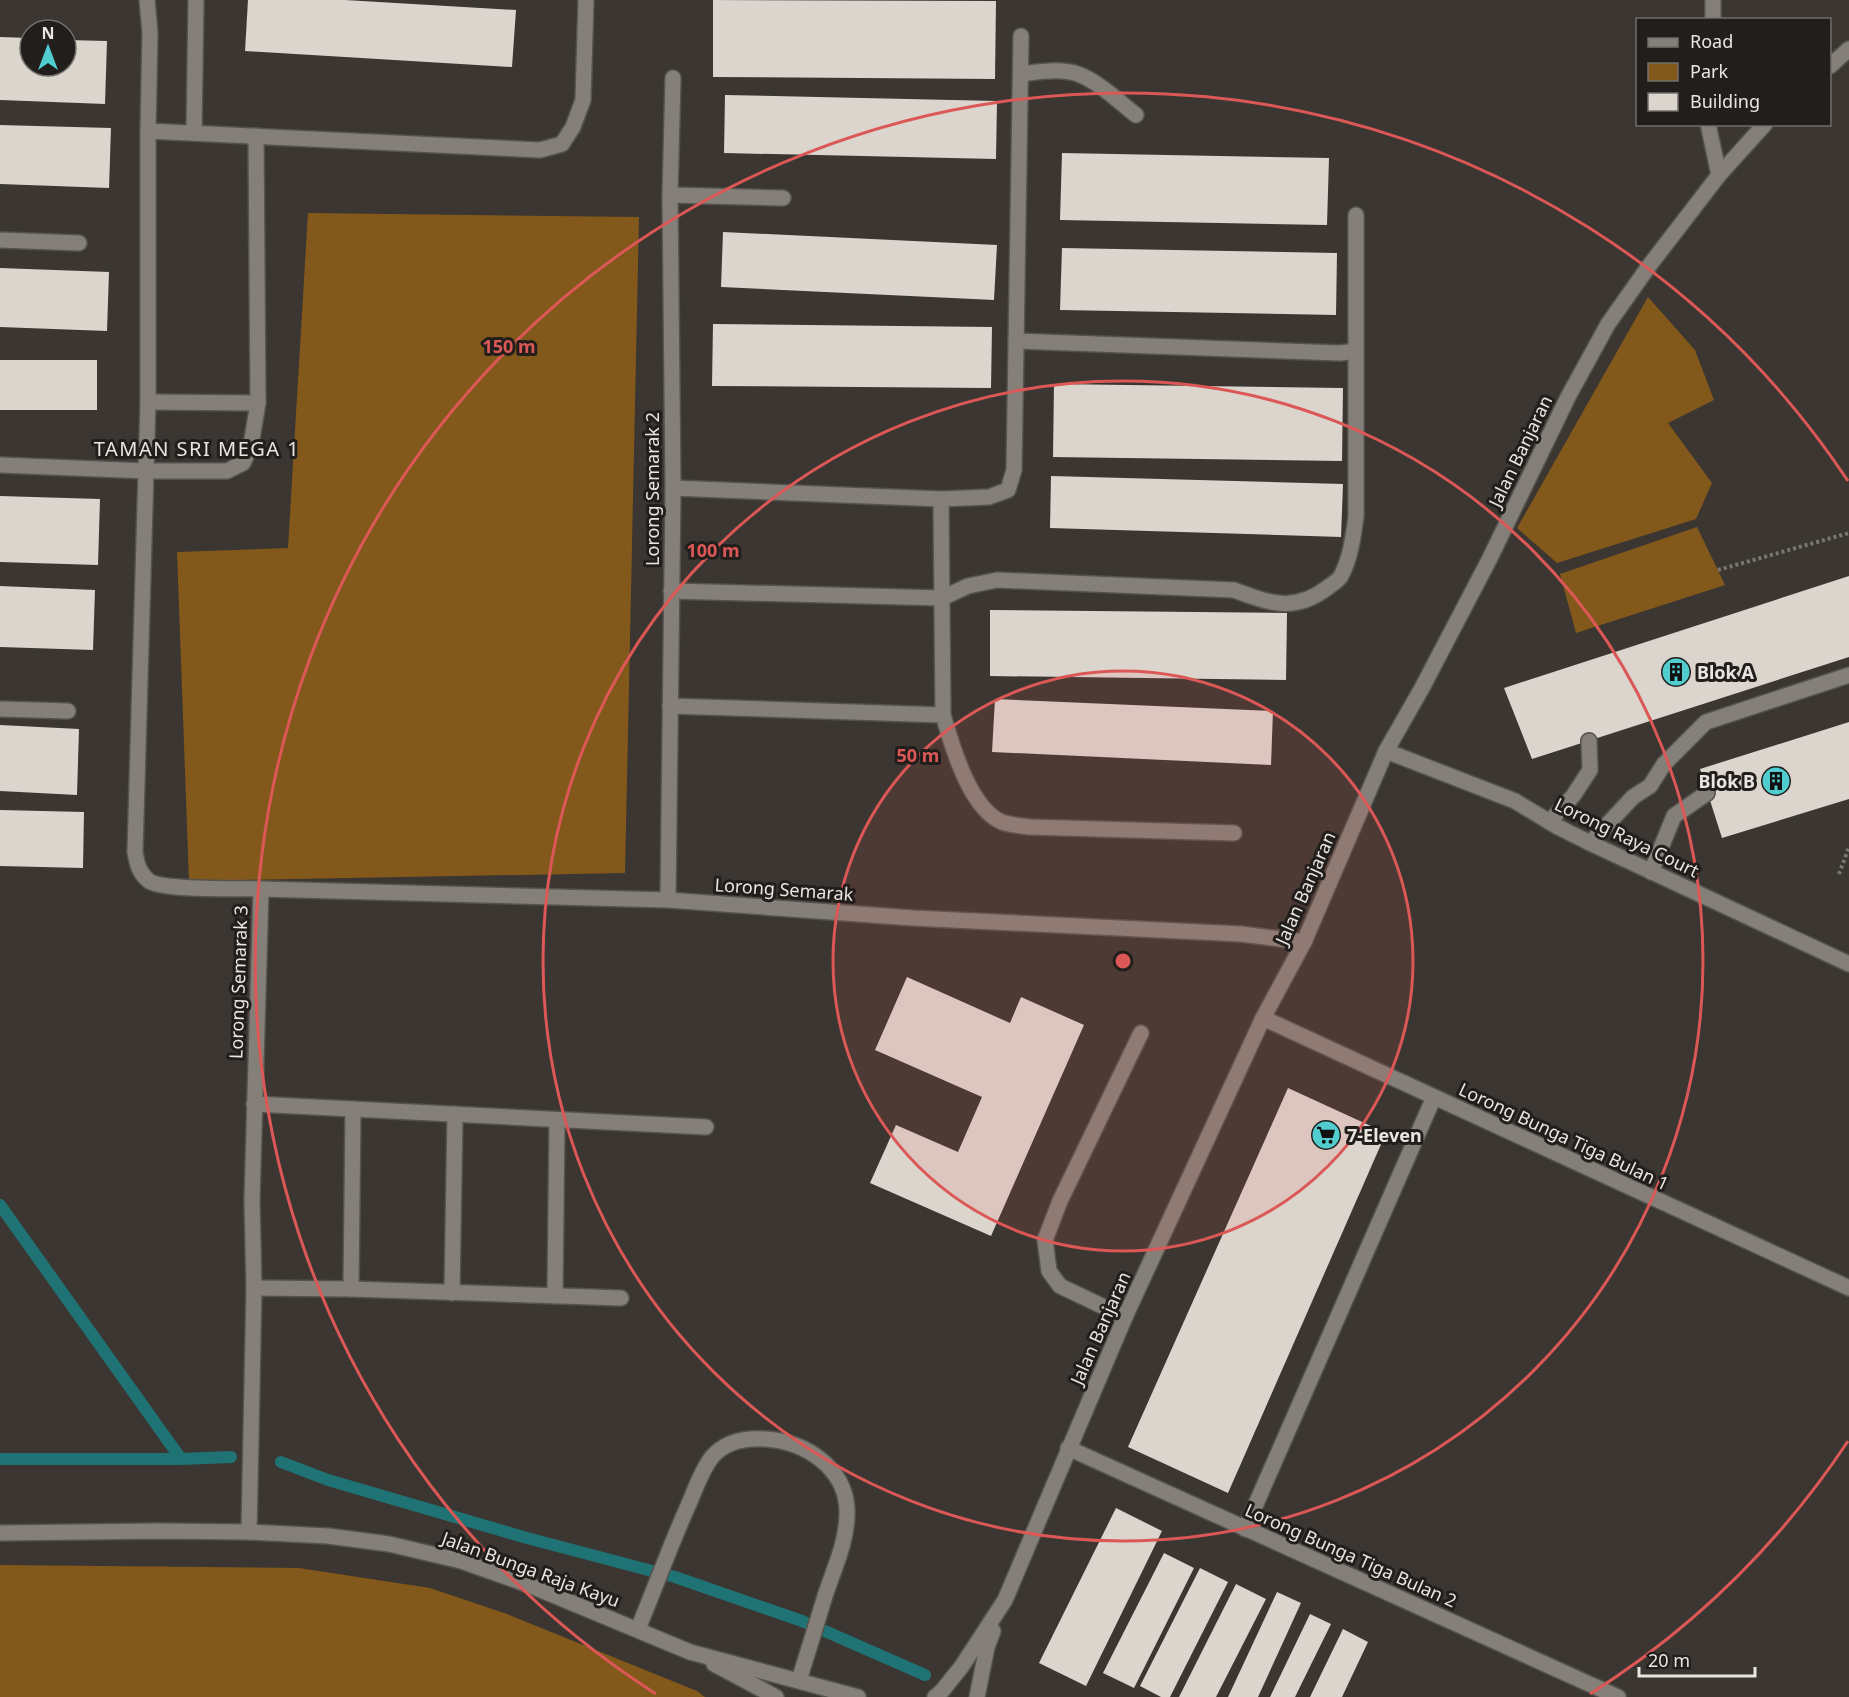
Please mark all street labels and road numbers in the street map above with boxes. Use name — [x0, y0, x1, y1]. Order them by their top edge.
street label: Jalan Banjaran — [1482, 391, 1557, 513]
street label: Lorong Semarak 2 — [640, 412, 664, 566]
street label: Lorong Raya Court — [1551, 792, 1704, 883]
street label: Jalan Banjaran — [1269, 828, 1341, 950]
street label: Lorong Semarak — [714, 872, 855, 906]
street label: Lorong Semarak 3 — [223, 905, 253, 1059]
street label: Lorong Bunga Tiga Bulan 1 — [1455, 1077, 1673, 1195]
street label: Jalan Banjaran — [1064, 1268, 1136, 1390]
street label: Lorong Bunga Tiga Bulan 2 — [1241, 1497, 1461, 1613]
street label: Jalan Bunga Raja Kayu — [437, 1525, 623, 1612]

